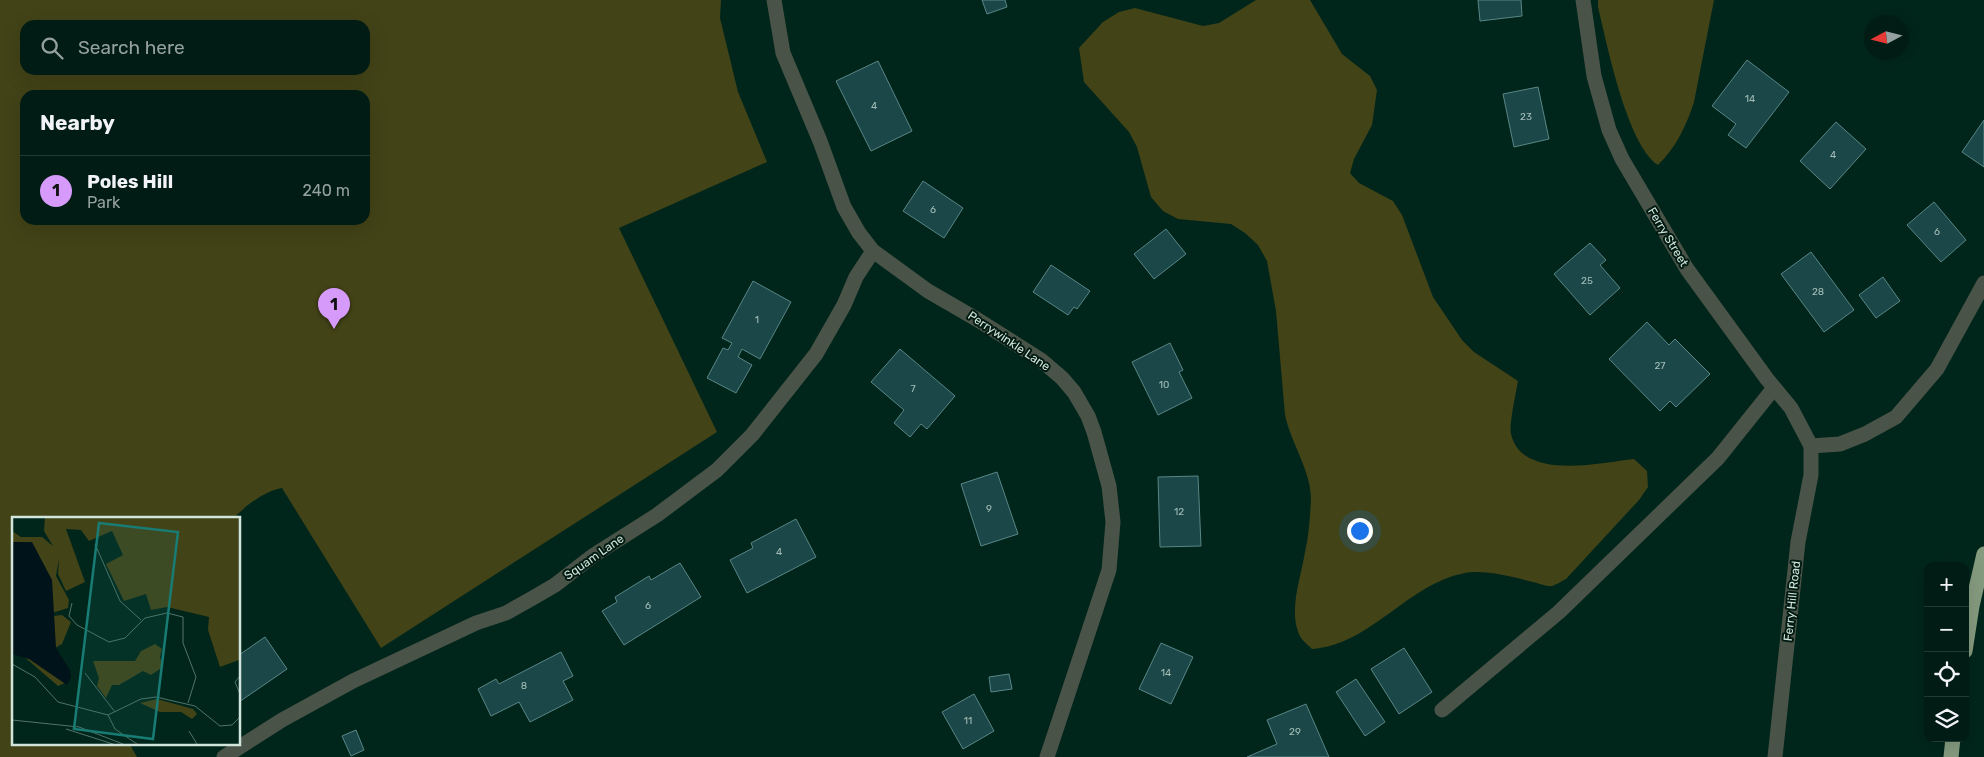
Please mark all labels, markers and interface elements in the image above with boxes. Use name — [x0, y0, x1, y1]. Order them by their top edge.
north arrow — [1864, 15, 1909, 60]
search box — [20, 20, 370, 75]
icon: search — [38, 34, 66, 62]
text: Search here — [78, 36, 185, 59]
house number: 14 — [1745, 93, 1755, 105]
house number: 4 — [871, 100, 877, 112]
text: Nearby — [40, 110, 115, 135]
house number: 23 — [1520, 111, 1532, 123]
house number: 4 — [1830, 149, 1836, 161]
text: Poles Hill — [87, 170, 173, 193]
text: 1 — [52, 181, 60, 200]
text: 240 m — [303, 181, 350, 200]
text: Park — [87, 193, 120, 212]
house number: 6 — [930, 204, 936, 216]
street label: Ferry Street — [1645, 205, 1691, 269]
house number: 6 — [1934, 226, 1940, 238]
house number: 25 — [1581, 275, 1593, 287]
house number: 28 — [1812, 286, 1824, 298]
pin: 1 — [318, 288, 350, 329]
street label: Perrywinkle Lane — [965, 308, 1053, 374]
house number: 1 — [755, 314, 759, 326]
house number: 27 — [1655, 360, 1666, 372]
house number: 10 — [1159, 379, 1169, 391]
house number: 7 — [910, 383, 916, 395]
house number: 9 — [986, 503, 992, 515]
house number: 12 — [1174, 506, 1184, 518]
inset map — [12, 517, 240, 744]
your location — [1347, 518, 1373, 544]
street label: Squam Lane — [562, 531, 627, 583]
house number: 4 — [776, 546, 782, 558]
street label: Ferry Hill Road — [1781, 560, 1803, 642]
map controls — [1924, 562, 1969, 742]
button: + — [1924, 562, 1969, 607]
house number: 6 — [645, 600, 651, 612]
button: − — [1924, 607, 1969, 652]
button: locate — [1924, 652, 1969, 697]
house number: 14 — [1161, 667, 1171, 679]
house number: 8 — [521, 680, 527, 692]
button: layers — [1924, 697, 1969, 742]
house number: 11 — [964, 715, 972, 727]
house number: 29 — [1289, 726, 1301, 738]

